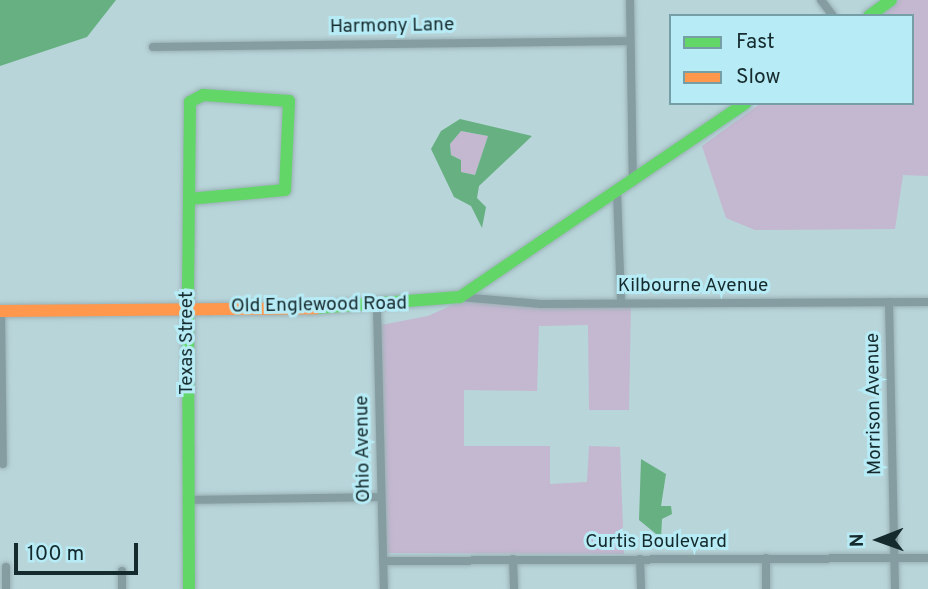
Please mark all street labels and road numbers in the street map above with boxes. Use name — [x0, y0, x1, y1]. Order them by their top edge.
street label: Harmony Lane — [330, 15, 454, 39]
street label: Kilbourne Avenue — [617, 276, 769, 298]
street label: Texas Street — [177, 291, 199, 395]
street label: Old Englewood Road — [231, 293, 407, 319]
street label: Morrison Avenue — [862, 332, 888, 476]
street label: Ohio Avenue — [352, 395, 376, 503]
street label: Curtis Boulevard — [585, 532, 727, 554]

